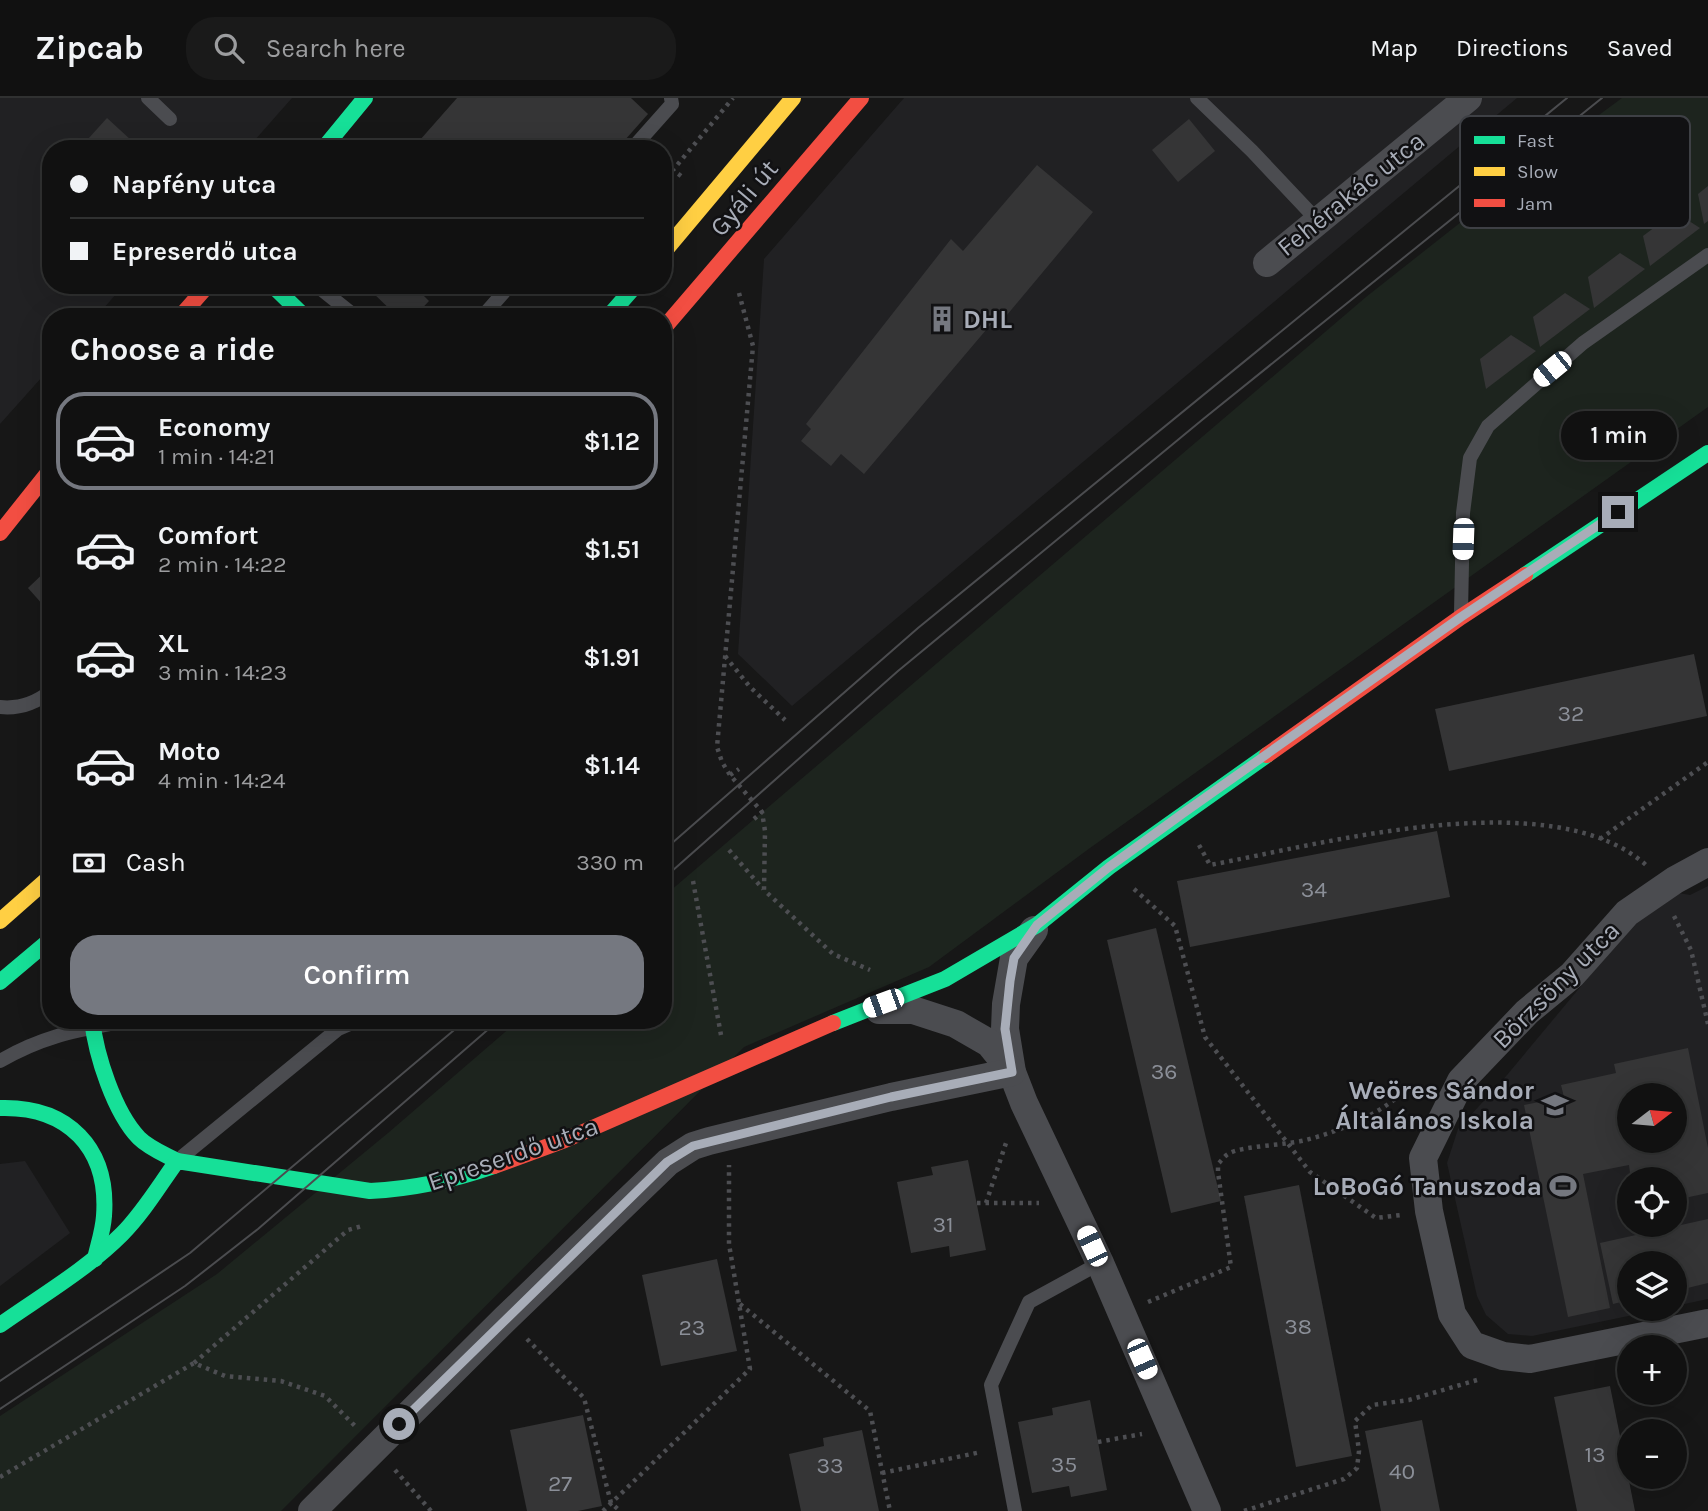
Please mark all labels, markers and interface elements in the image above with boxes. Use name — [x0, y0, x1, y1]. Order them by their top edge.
search box — [186, 17, 676, 80]
text: Zipcab — [35, 29, 144, 67]
icon: search — [210, 29, 248, 67]
text: Search here — [266, 33, 406, 64]
text: Map — [1370, 34, 1418, 62]
text: Directions — [1456, 34, 1569, 62]
text: Saved — [1607, 34, 1673, 62]
legend — [1460, 116, 1690, 228]
street label: Fehérakác utca — [1271, 125, 1431, 263]
text: Fast — [1517, 130, 1554, 152]
street label: Gyáli út — [703, 153, 785, 242]
text: Slow — [1517, 161, 1558, 183]
text: Napfény utca — [112, 169, 276, 200]
text: Jam — [1517, 193, 1553, 215]
text: Epreserdő utca — [112, 236, 298, 267]
building icon: DHL — [927, 304, 957, 334]
place label: DHL — [963, 304, 1012, 335]
text: Choose a ride — [70, 331, 275, 368]
car — [1530, 348, 1575, 390]
icon: car — [74, 410, 137, 473]
callout: 1 min — [1560, 410, 1676, 460]
text: Economy — [158, 412, 270, 443]
text: 1 min — [1590, 422, 1648, 449]
text: $1.12 — [583, 426, 640, 457]
text: 1 min · 14:21 — [158, 443, 275, 470]
route end — [1602, 496, 1634, 528]
icon: car — [74, 518, 137, 581]
car — [1452, 518, 1475, 560]
text: Comfort — [158, 520, 259, 551]
text: $1.51 — [584, 534, 640, 565]
text: 2 min · 14:22 — [158, 551, 286, 578]
icon: car — [74, 626, 137, 689]
text: XL — [158, 628, 189, 659]
text: $1.91 — [583, 642, 640, 673]
text: 3 min · 14:23 — [158, 659, 287, 686]
house number: 32 — [1558, 700, 1584, 727]
icon: car — [74, 734, 137, 797]
text: Moto — [158, 736, 220, 767]
text: $1.14 — [584, 750, 640, 781]
text: 4 min · 14:24 — [158, 767, 286, 794]
icon: cash — [70, 844, 108, 882]
text: Cash — [126, 847, 186, 878]
text: 330 m — [576, 849, 644, 876]
house number: 34 — [1301, 876, 1327, 903]
street label: Börzsöny utca — [1486, 915, 1626, 1055]
button: Confirm — [70, 935, 644, 1015]
car — [860, 986, 907, 1020]
house number: 36 — [1151, 1058, 1177, 1085]
place label: Weöres Sándor Általános Iskola — [1335, 1075, 1535, 1136]
north arrow — [1617, 1083, 1687, 1153]
map controls — [1617, 1083, 1687, 1489]
school or university icon: Weöres Sándor Általános Iskola — [1540, 1090, 1570, 1120]
street label: Epreserdő utca — [424, 1110, 602, 1198]
button: locate — [1617, 1167, 1687, 1237]
place label: LoBoGó Tanuszoda — [1312, 1171, 1542, 1202]
sports icon: LoBoGó Tanuszoda — [1548, 1171, 1578, 1201]
house number: 31 — [932, 1211, 954, 1238]
car — [1074, 1223, 1111, 1269]
button: layers — [1617, 1251, 1687, 1321]
house number: 38 — [1284, 1313, 1312, 1340]
house number: 23 — [679, 1314, 705, 1341]
button: + — [1617, 1335, 1687, 1405]
car — [1124, 1336, 1161, 1382]
route start — [383, 1408, 415, 1440]
button: − — [1617, 1419, 1687, 1489]
house number: 13 — [1584, 1441, 1606, 1468]
house number: 35 — [1051, 1451, 1077, 1478]
house number: 33 — [816, 1452, 844, 1479]
house number: 40 — [1389, 1458, 1415, 1485]
house number: 27 — [548, 1470, 572, 1497]

